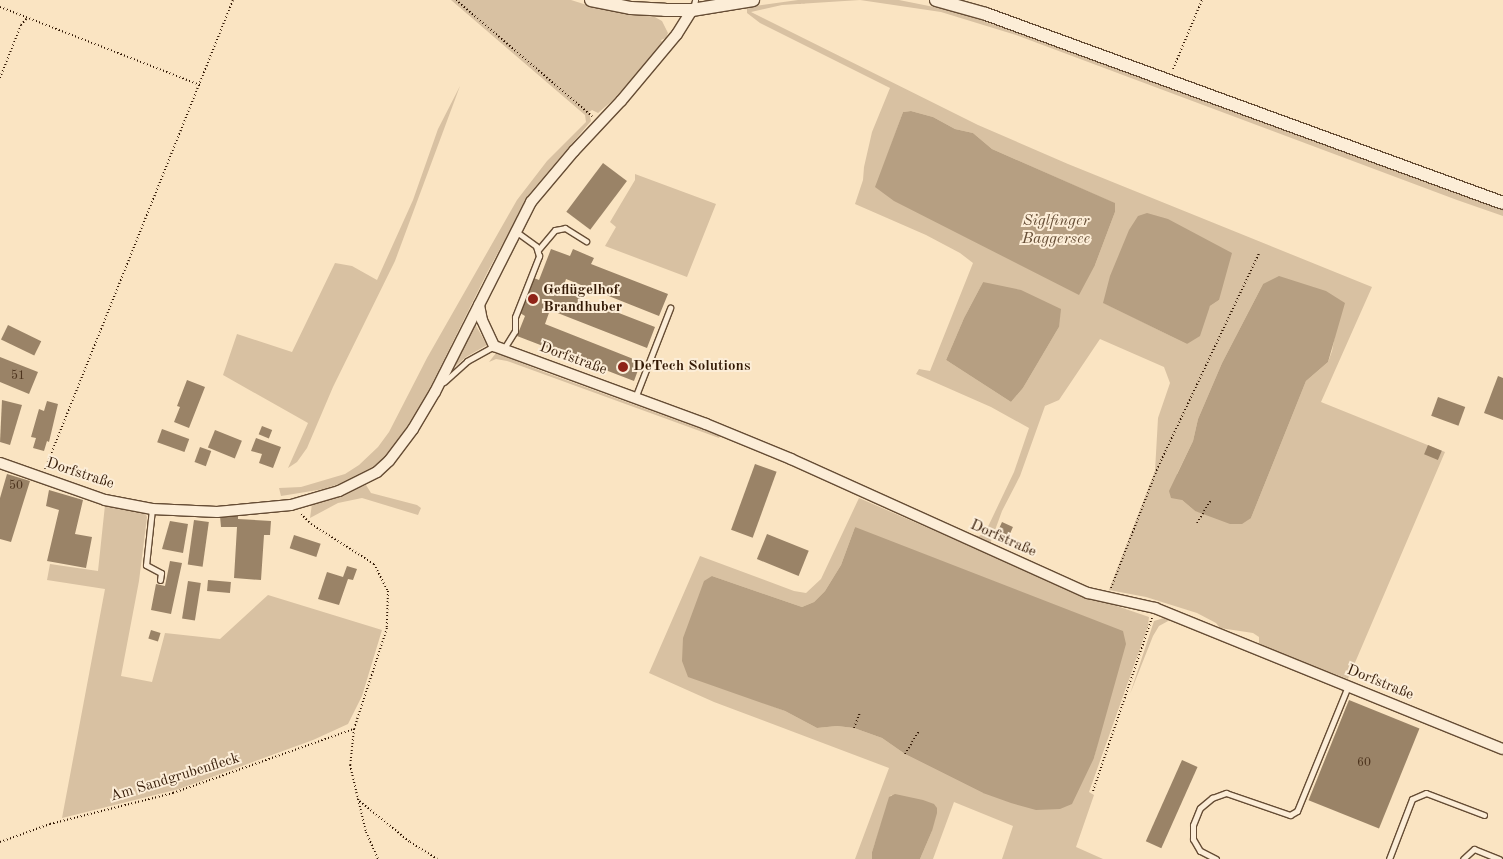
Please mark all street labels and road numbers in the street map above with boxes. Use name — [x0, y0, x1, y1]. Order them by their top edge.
street label: Dorfstraße — [537, 339, 609, 379]
street label: Dorfstraße — [44, 455, 116, 493]
street label: Dorfstraße — [967, 516, 1039, 562]
street label: Dorfstraße — [1344, 661, 1416, 705]
street label: Am Sandgrubenfleck — [108, 750, 242, 806]

